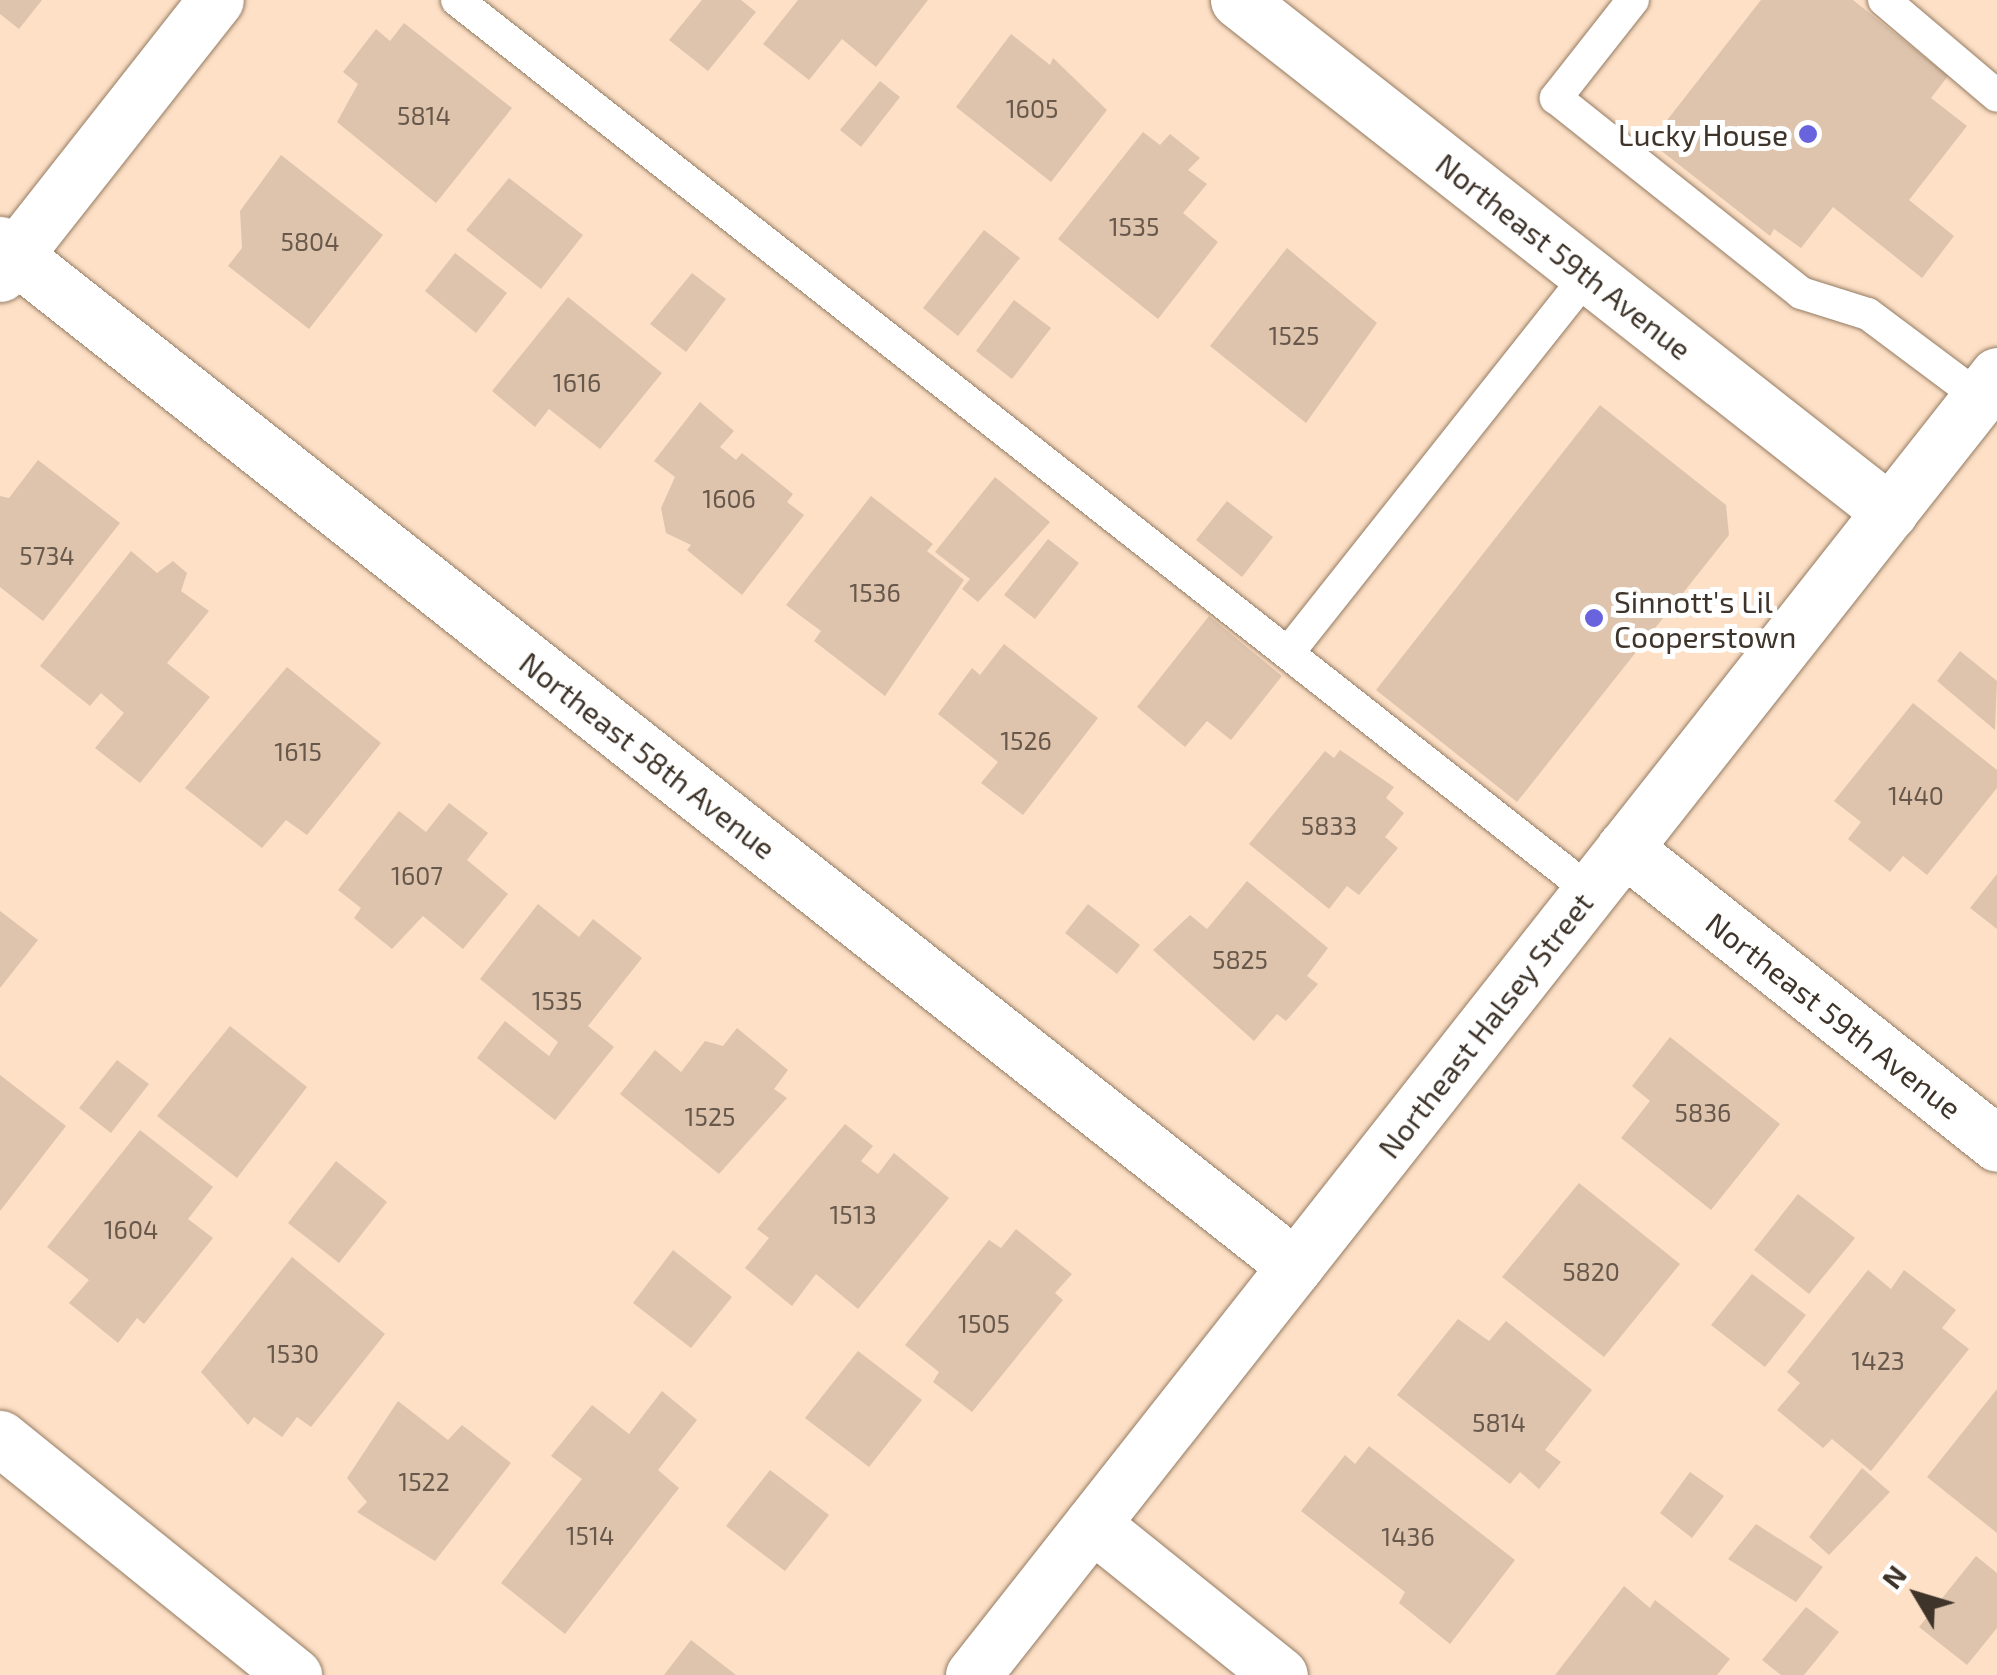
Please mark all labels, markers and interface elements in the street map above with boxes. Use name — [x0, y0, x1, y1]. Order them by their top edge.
house number: 1605 — [1006, 93, 1058, 123]
house number: 5814 — [397, 100, 451, 130]
place label: Lucky House — [1617, 116, 1788, 152]
marker: Lucky House — [1797, 123, 1819, 145]
street label: Northeast 59th Avenue — [1429, 145, 1699, 367]
house number: 1535 — [1109, 211, 1159, 241]
house number: 5804 — [280, 226, 340, 256]
house number: 1525 — [1269, 320, 1319, 350]
house number: 1616 — [553, 367, 601, 397]
house number: 1606 — [702, 483, 756, 513]
house number: 5734 — [19, 540, 75, 570]
house number: 1536 — [849, 577, 901, 607]
place label: Sinnott's Lil Cooperstown — [1614, 583, 1796, 654]
marker: Sinnott's Lil Cooperstown — [1583, 607, 1605, 629]
street label: Northeast 58th Avenue — [513, 644, 783, 866]
house number: 1526 — [1000, 725, 1052, 755]
house number: 1615 — [274, 736, 322, 766]
house number: 1440 — [1888, 780, 1944, 810]
house number: 5833 — [1301, 810, 1357, 840]
house number: 1607 — [391, 860, 443, 890]
street label: Northeast Halsey Street — [1370, 885, 1600, 1165]
street label: Northeast 59th Avenue — [1699, 904, 1969, 1126]
house number: 5825 — [1212, 944, 1268, 974]
house number: 1535 — [532, 985, 582, 1015]
house number: 5836 — [1675, 1097, 1731, 1127]
house number: 1525 — [685, 1101, 735, 1131]
house number: 1513 — [829, 1199, 877, 1229]
house number: 1604 — [104, 1214, 158, 1244]
house number: 5820 — [1562, 1256, 1620, 1286]
house number: 1505 — [958, 1308, 1010, 1338]
house number: 1530 — [267, 1338, 319, 1368]
house number: 1423 — [1851, 1345, 1905, 1375]
house number: 5814 — [1472, 1407, 1526, 1437]
house number: 1522 — [398, 1466, 450, 1496]
house number: 1514 — [566, 1520, 614, 1550]
house number: 1436 — [1381, 1521, 1435, 1551]
north arrow — [1867, 1545, 1967, 1645]
text: N — [1874, 1558, 1913, 1595]

